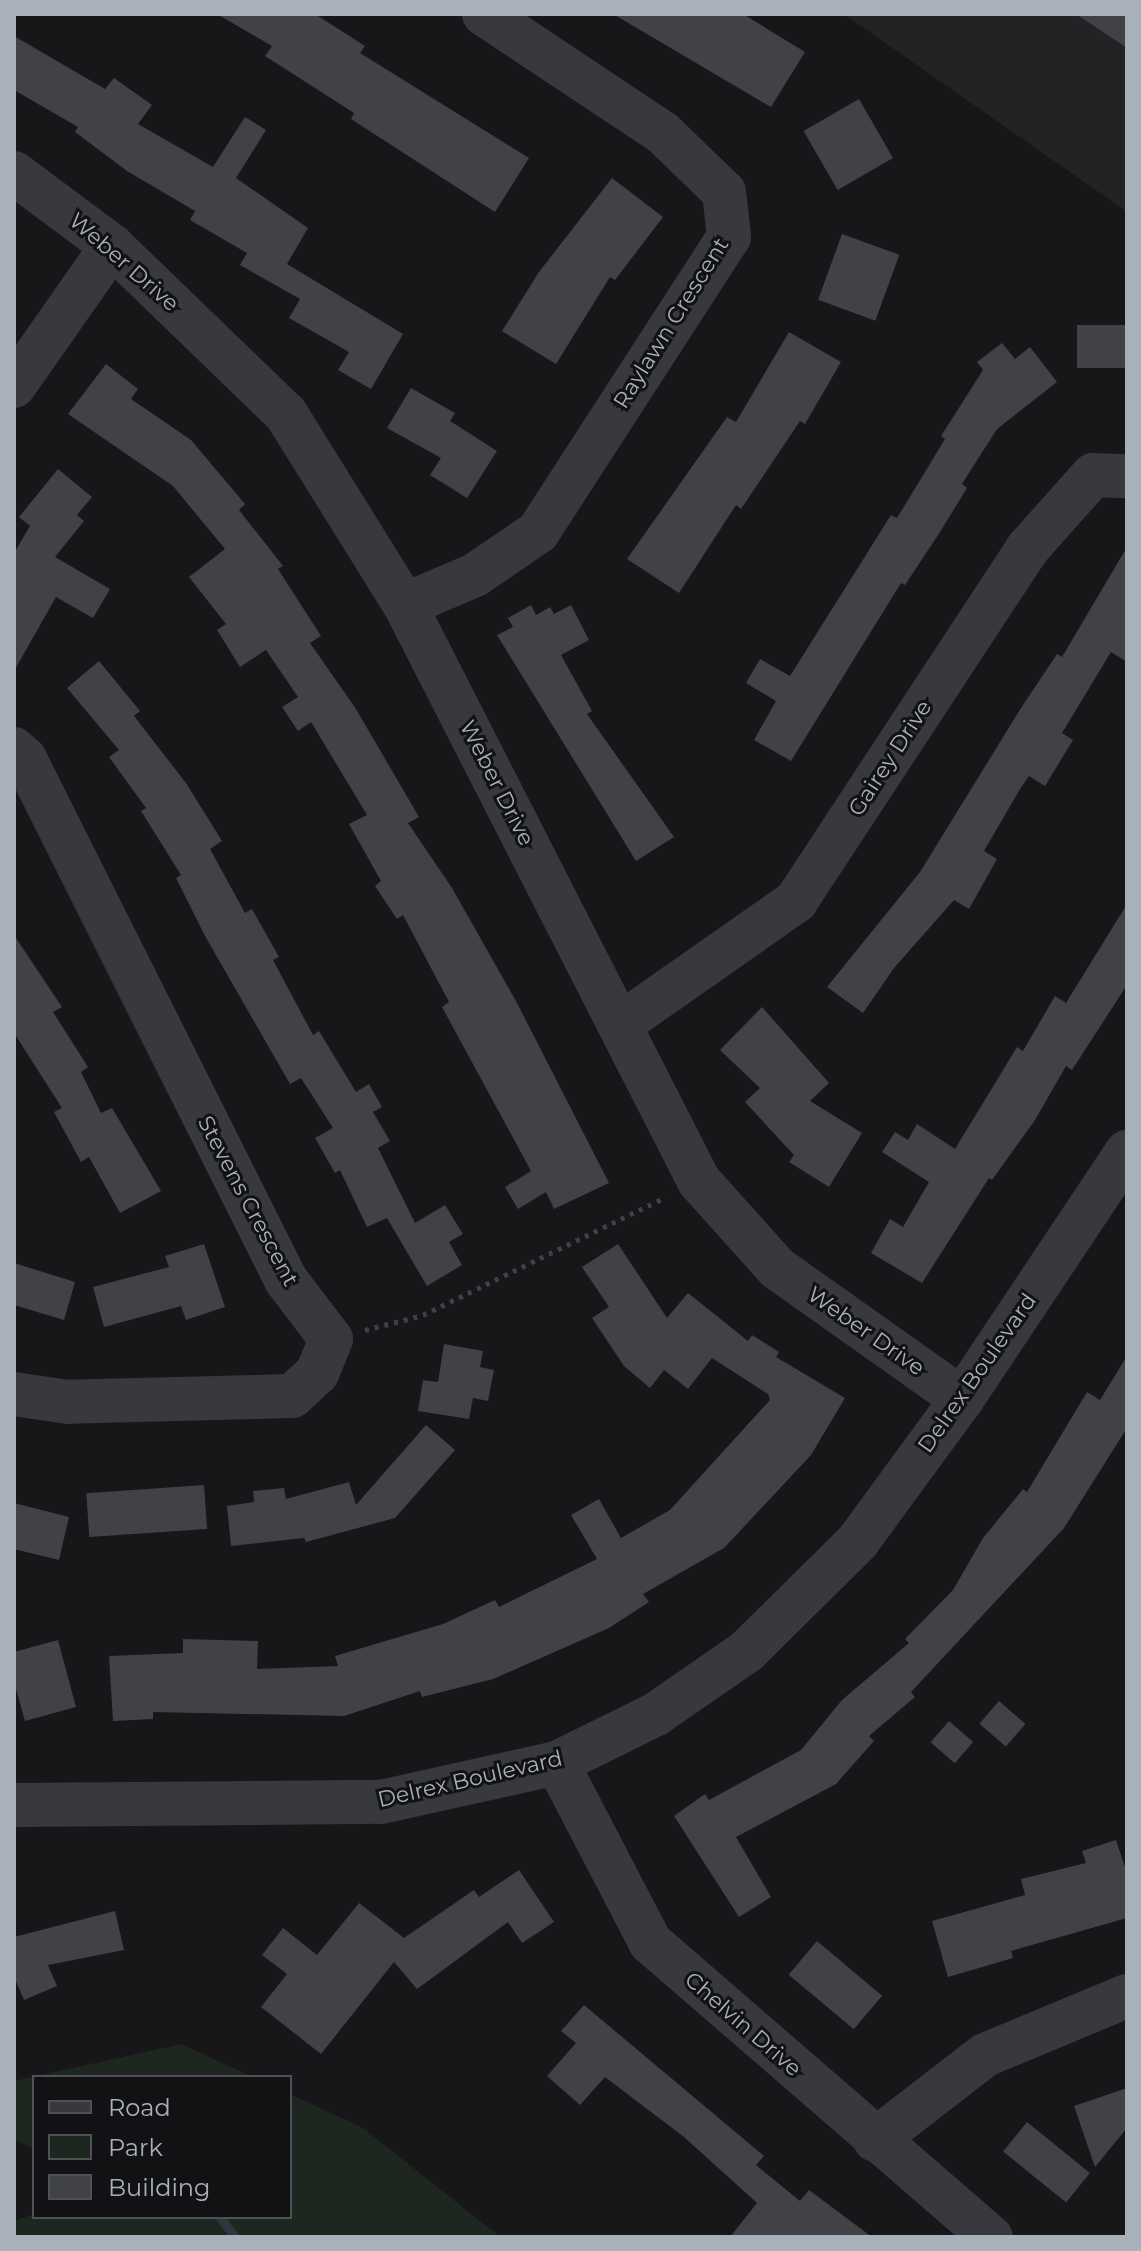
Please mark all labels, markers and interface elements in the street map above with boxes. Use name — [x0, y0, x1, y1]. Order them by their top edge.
street label: Weber Drive — [64, 207, 184, 317]
street label: Raylawn Crescent — [608, 233, 734, 413]
street label: Gairey Drive — [843, 695, 937, 821]
street label: Weber Drive — [454, 716, 540, 850]
street label: Stevens Crescent — [192, 1111, 304, 1291]
street label: Weber Drive — [802, 1281, 930, 1381]
street label: Delrex Boulevard — [912, 1288, 1042, 1458]
street label: Delrex Boulevard — [375, 1745, 565, 1813]
street label: Chelvin Drive — [679, 1966, 807, 2082]
legend — [32, 2075, 292, 2219]
text: Road — [108, 2093, 171, 2122]
text: Park — [108, 2133, 163, 2162]
text: Building — [108, 2173, 211, 2202]

